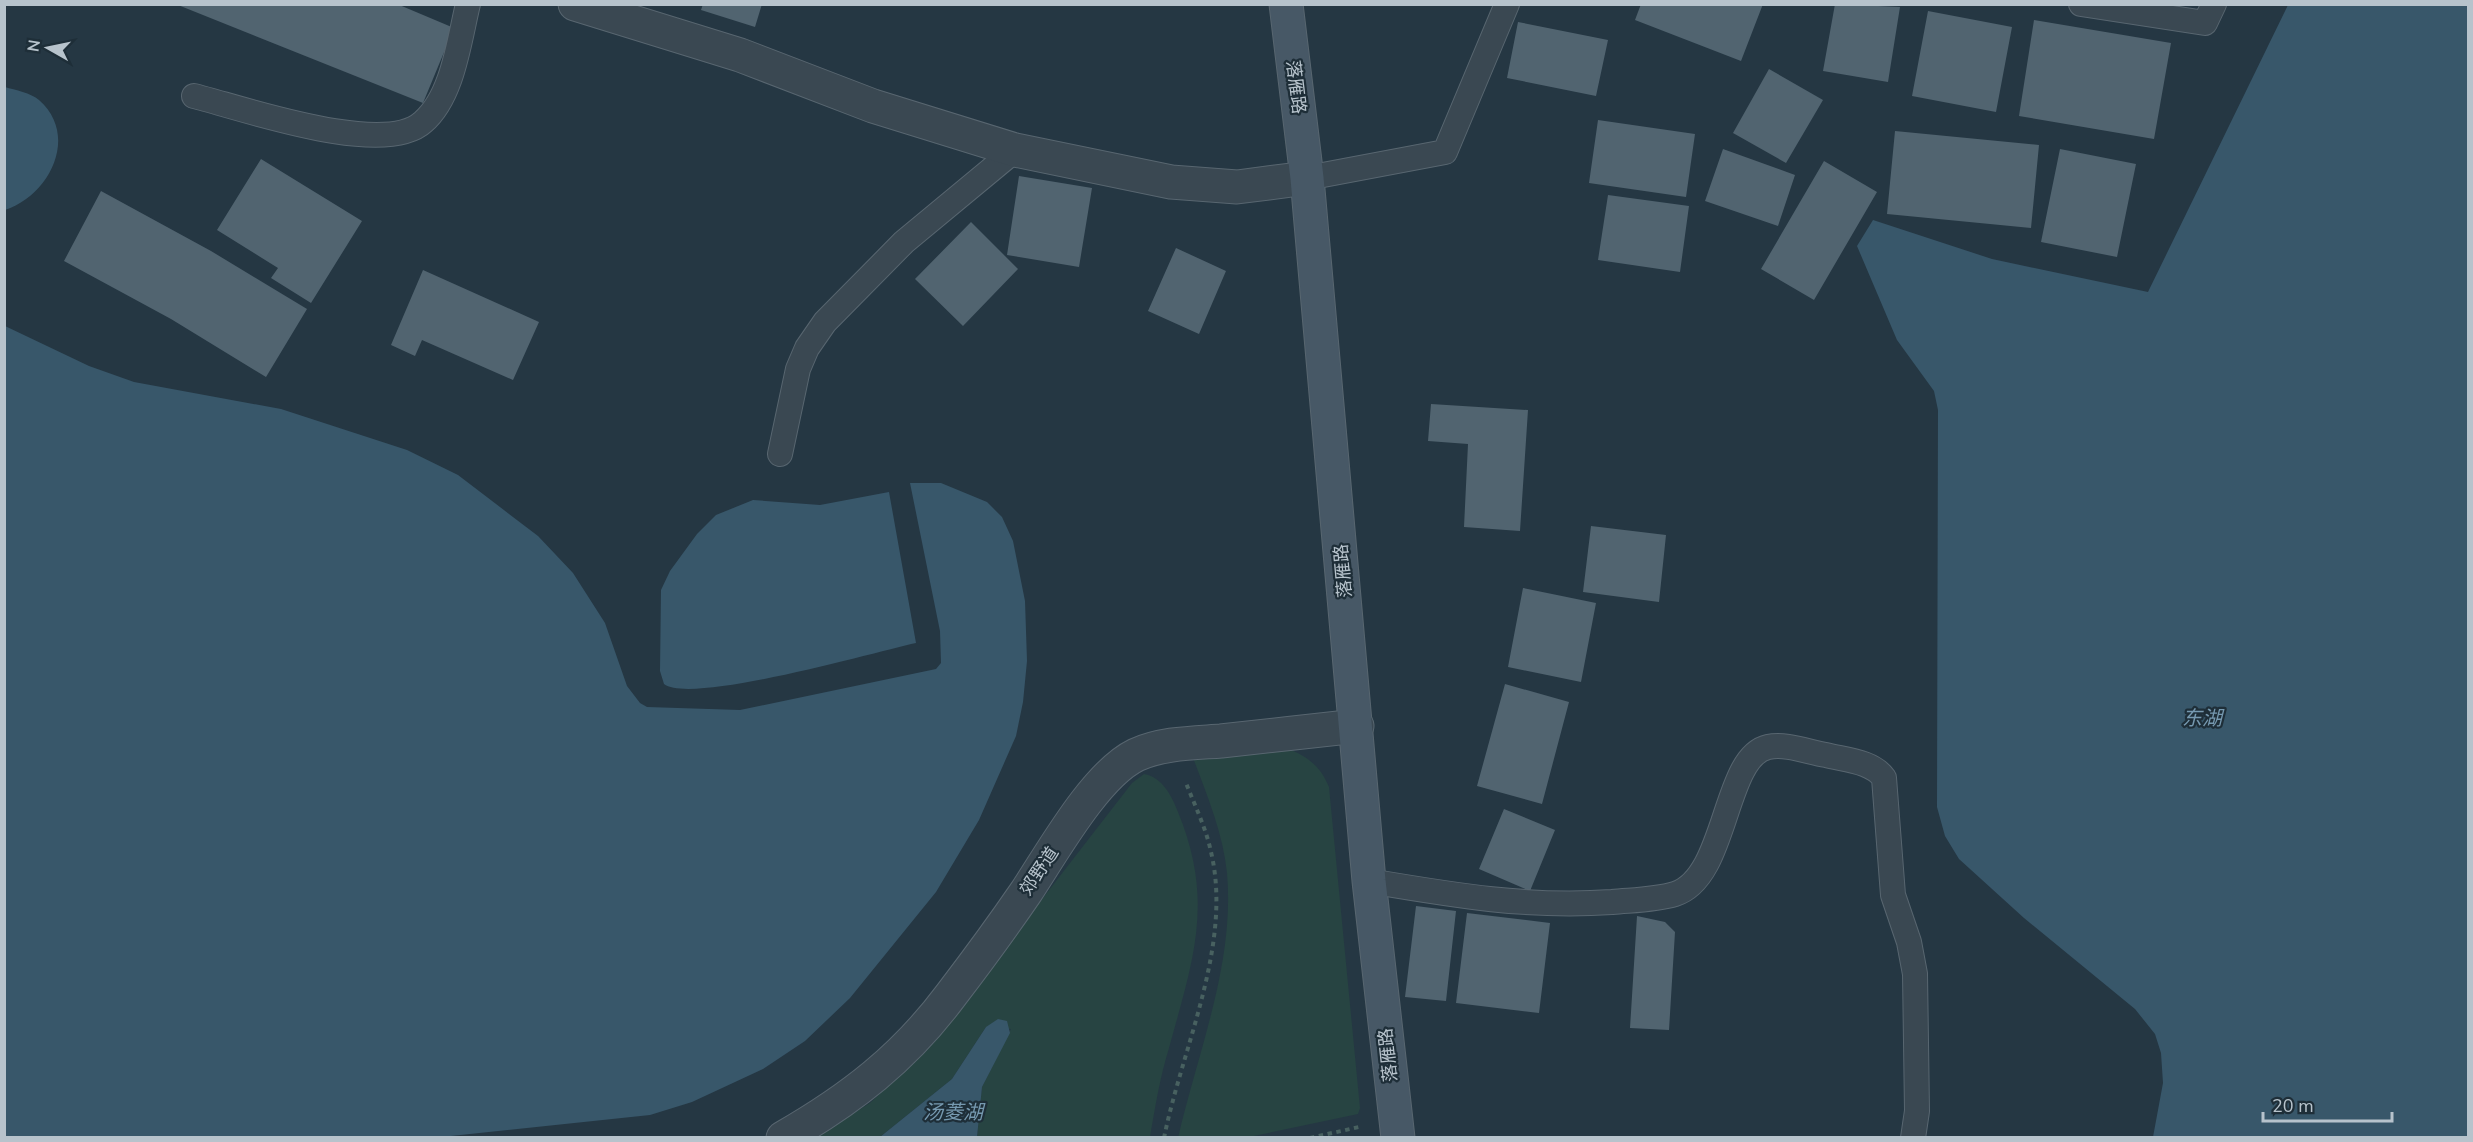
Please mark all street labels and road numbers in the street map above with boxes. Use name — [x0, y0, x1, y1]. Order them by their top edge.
street label: 落雁路 — [1281, 59, 1311, 115]
street label: 落雁路 — [1329, 543, 1357, 599]
street label: 郊野道 — [1014, 842, 1064, 900]
street label: 落雁路 — [1373, 1027, 1403, 1083]

